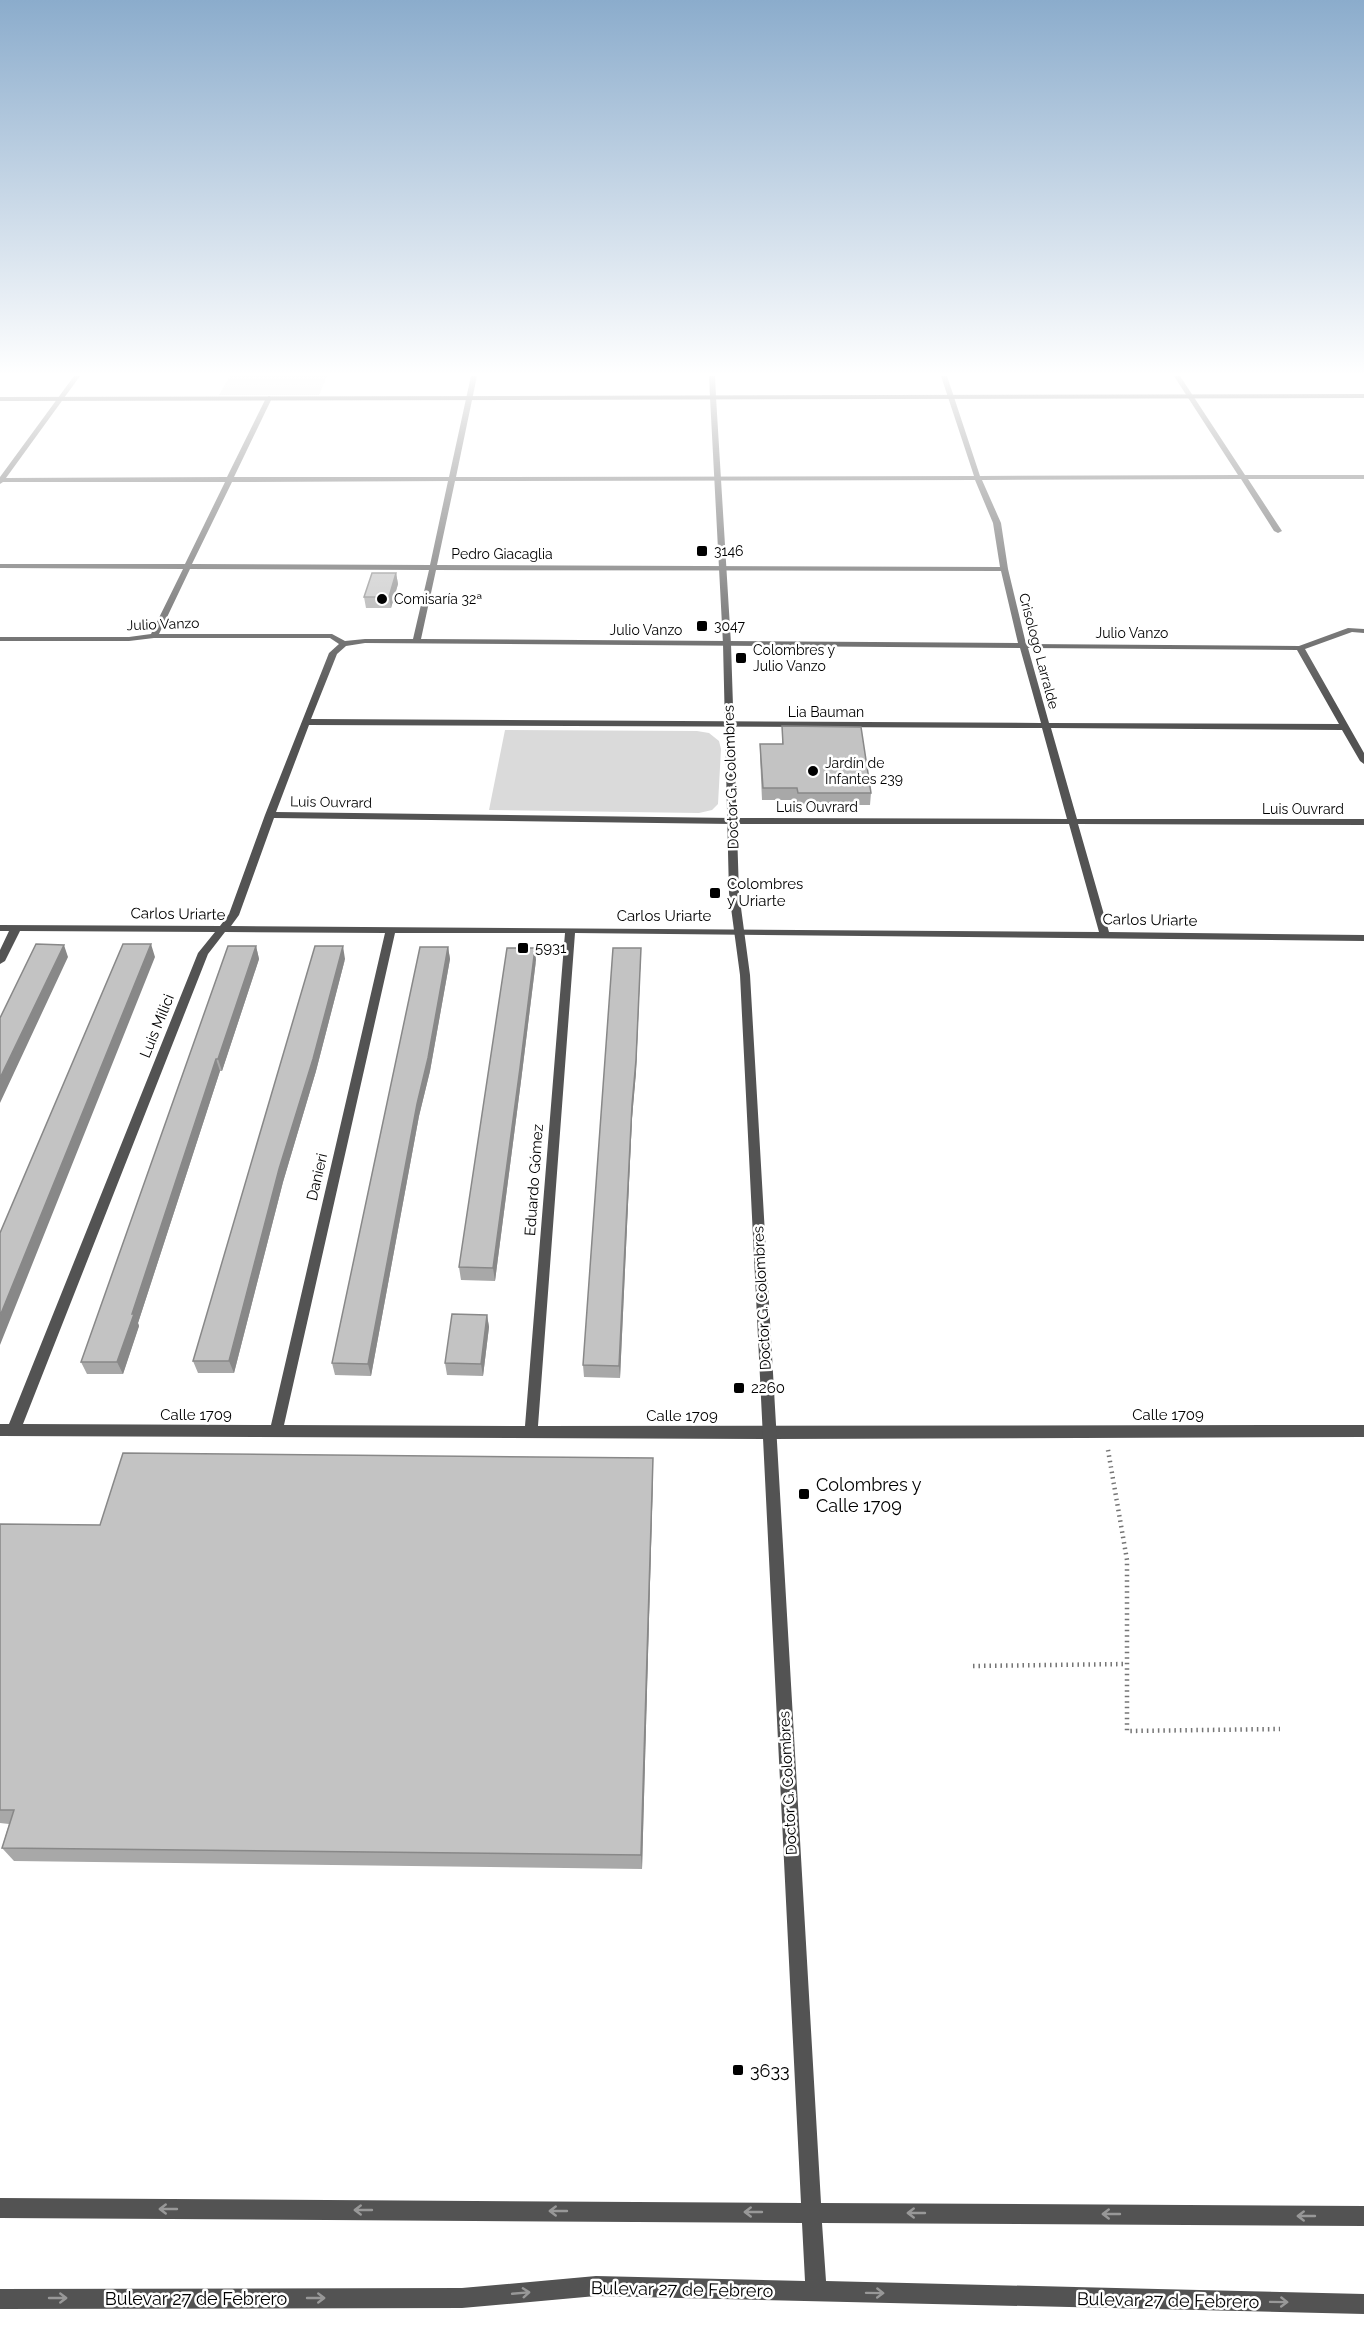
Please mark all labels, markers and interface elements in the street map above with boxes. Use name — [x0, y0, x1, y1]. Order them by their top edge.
place label: 3146 — [714, 543, 744, 559]
marker: 3146 — [695, 544, 709, 558]
street label: Pedro Giacaglia — [451, 546, 553, 562]
place label: Comisaría 32ª — [394, 591, 482, 607]
street label: Crisologo Larralde — [1016, 591, 1062, 711]
marker: Comisaría 32ª — [375, 592, 389, 606]
street label: Julio Vanzo — [126, 615, 200, 633]
place label: 3047 — [714, 618, 746, 634]
marker: 3047 — [695, 619, 709, 633]
street label: Julio Vanzo — [610, 622, 682, 638]
street label: Julio Vanzo — [1096, 625, 1168, 641]
place label: Colombres y Julio Vanzo — [753, 642, 835, 674]
marker: Colombres y Julio Vanzo — [734, 651, 748, 665]
street label: Lia Bauman — [788, 704, 864, 720]
street label: Doctor G. Colombres — [719, 705, 743, 849]
place label: Jardín de Infantes 239 — [825, 755, 903, 787]
marker: Jardín de Infantes 239 — [806, 764, 820, 778]
street label: Luis Ouvrard — [290, 793, 372, 811]
street label: Luis Ouvrard — [776, 799, 858, 815]
street label: Luis Ouvrard — [1262, 801, 1344, 817]
place label: Colombres y Uriarte — [727, 875, 803, 910]
marker: Colombres y Uriarte — [708, 886, 722, 900]
street label: Carlos Uriarte — [130, 904, 226, 924]
street label: Carlos Uriarte — [617, 907, 712, 925]
street label: Carlos Uriarte — [1102, 910, 1198, 930]
place label: 5931 — [535, 939, 567, 957]
marker: 5931 — [516, 941, 530, 955]
street label: Luis Milici — [136, 991, 178, 1061]
street label: Eduardo Gómez — [521, 1124, 547, 1236]
street label: Danieri — [303, 1151, 331, 1203]
street label: Doctor G. Colombres — [749, 1226, 775, 1370]
place label: 2260 — [751, 1379, 785, 1397]
marker: 2260 — [732, 1381, 746, 1395]
street label: Calle 1709 — [160, 1406, 232, 1424]
street label: Calle 1709 — [1132, 1406, 1204, 1424]
street label: Calle 1709 — [646, 1407, 718, 1425]
place label: Colombres y Calle 1709 — [816, 1474, 922, 1516]
marker: Colombres y Calle 1709 — [797, 1487, 811, 1501]
street label: Doctor G. Colombres — [775, 1711, 801, 1855]
place label: 3633 — [750, 2060, 790, 2081]
marker: 3633 — [731, 2063, 745, 2077]
one-way arrow — [158, 2203, 178, 2215]
one-way arrow — [353, 2204, 373, 2216]
one-way arrow — [548, 2205, 568, 2217]
one-way arrow — [743, 2206, 763, 2218]
one-way arrow — [906, 2207, 926, 2219]
one-way arrow — [1101, 2209, 1121, 2220]
one-way arrow — [1296, 2210, 1316, 2222]
street label: Bulevar 27 de Febrero — [591, 2277, 774, 2301]
one-way arrow — [510, 2287, 530, 2298]
street label: Bulevar 27 de Febrero — [105, 2288, 288, 2309]
one-way arrow — [864, 2288, 884, 2299]
street label: Bulevar 27 de Febrero — [1077, 2288, 1260, 2312]
one-way arrow — [48, 2292, 68, 2304]
one-way arrow — [306, 2292, 326, 2304]
one-way arrow — [1269, 2296, 1289, 2308]

